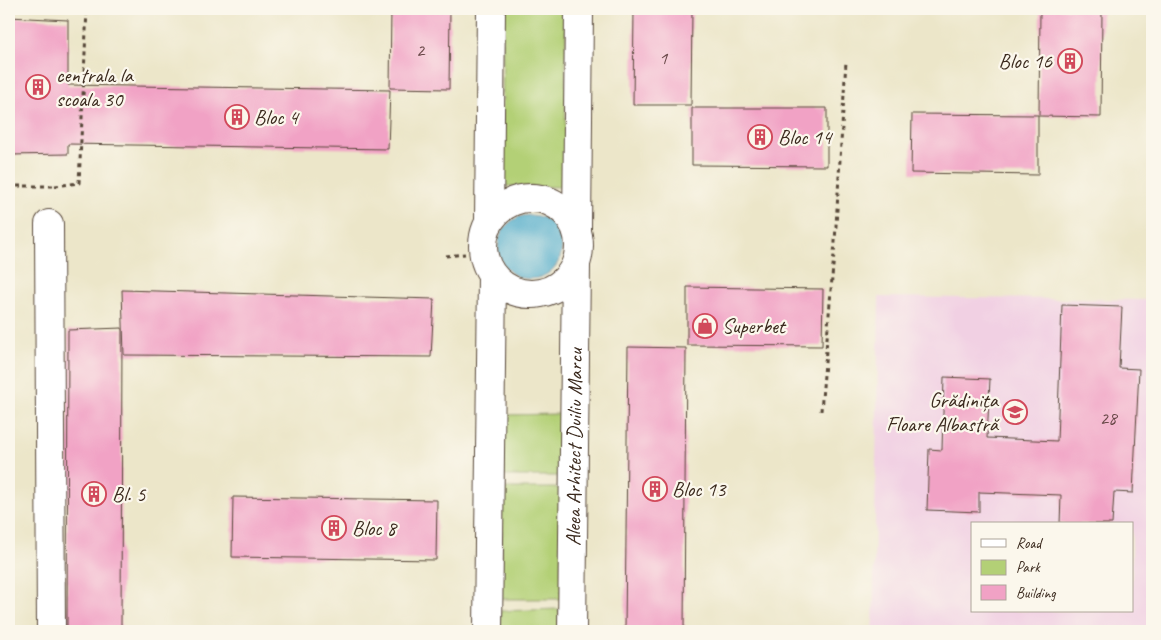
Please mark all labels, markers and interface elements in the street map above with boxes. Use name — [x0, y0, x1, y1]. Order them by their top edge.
house number: 2 — [416, 38, 426, 62]
house number: 1 — [659, 46, 669, 70]
place label: Bloc 16 — [999, 48, 1053, 74]
building icon: Bloc 16 — [1057, 48, 1083, 74]
place label: centrala la scoala 30 — [56, 62, 134, 112]
building icon: centrala la scoala 30 — [25, 74, 51, 100]
building icon: Bloc 4 — [224, 104, 250, 130]
place label: Bloc 4 — [254, 104, 301, 130]
building icon: Bloc 14 — [747, 124, 773, 150]
place label: Bloc 14 — [778, 124, 834, 150]
shop icon: Superbet — [692, 313, 718, 339]
place label: Superbet — [722, 313, 787, 339]
street label: Aleea Arhitect Duiliu Marcu — [560, 347, 588, 546]
place label: Grădinița Floare Albastră — [886, 387, 1000, 437]
school or university icon: Grădinița Floare Albastră — [1002, 399, 1028, 425]
house number: 28 — [1099, 406, 1119, 430]
building icon: Bloc 13 — [642, 476, 668, 502]
place label: Bloc 13 — [672, 476, 727, 502]
building icon: Bl. 5 — [81, 481, 107, 507]
place label: Bl. 5 — [112, 481, 147, 507]
building icon: Bloc 8 — [321, 515, 347, 541]
place label: Bloc 8 — [352, 515, 399, 541]
legend — [971, 522, 1134, 612]
text: Road — [1016, 534, 1043, 553]
text: Park — [1016, 558, 1041, 577]
text: Building — [1016, 584, 1056, 603]

